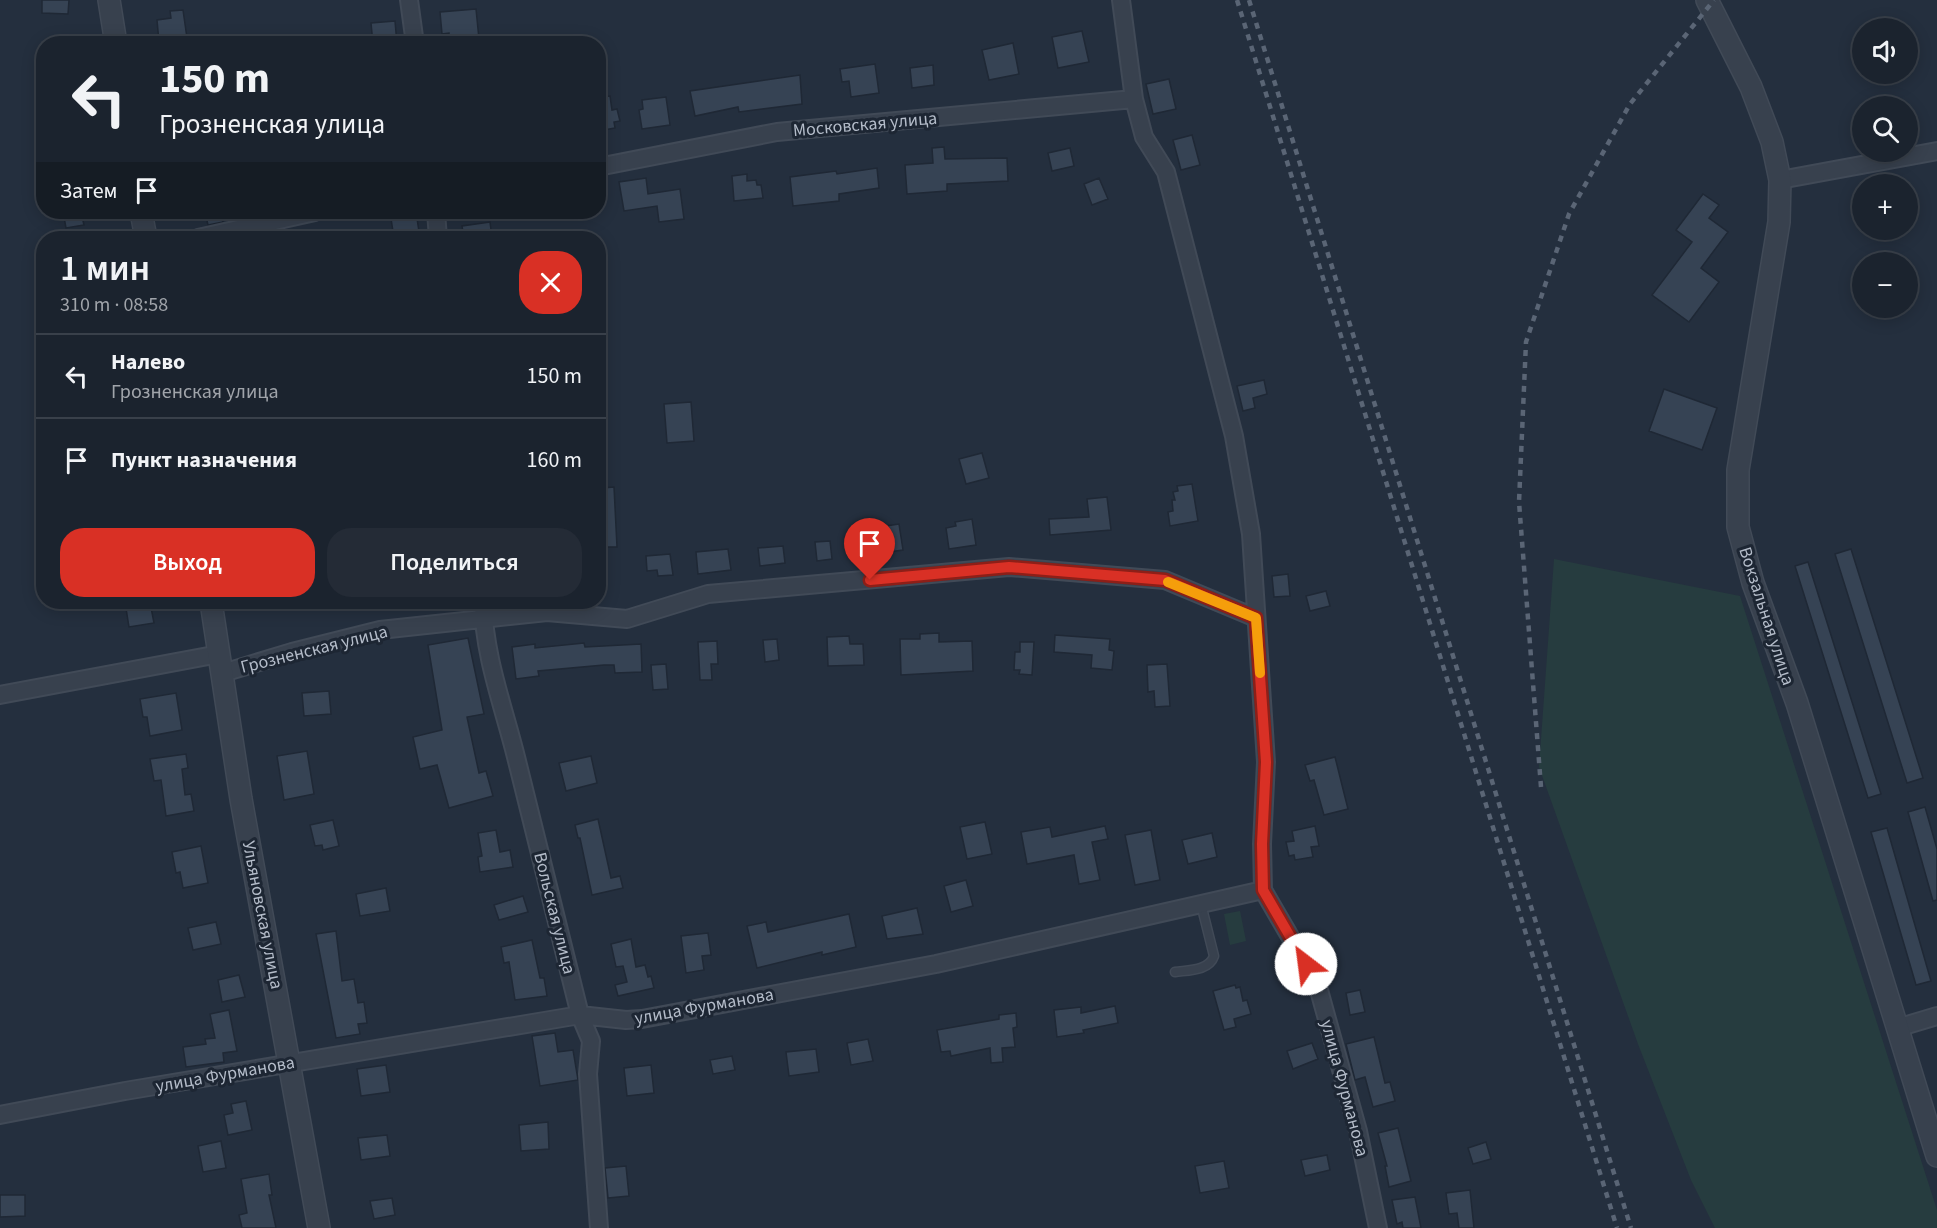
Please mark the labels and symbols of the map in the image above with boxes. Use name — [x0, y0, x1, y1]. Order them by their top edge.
street label: Московская улица — [792, 106, 938, 143]
pin — [844, 518, 895, 580]
street label: Вокзальная улица — [1732, 544, 1801, 689]
street label: Грозненская улица — [238, 619, 390, 680]
street label: Ульяновская улица — [236, 839, 289, 991]
street label: Вольская улица — [527, 850, 582, 977]
position arrow — [1274, 932, 1338, 996]
street label: улица Фурманова — [633, 982, 776, 1031]
street label: улица Фурманова — [1314, 1017, 1375, 1159]
street label: улица Фурманова — [154, 1050, 297, 1099]

